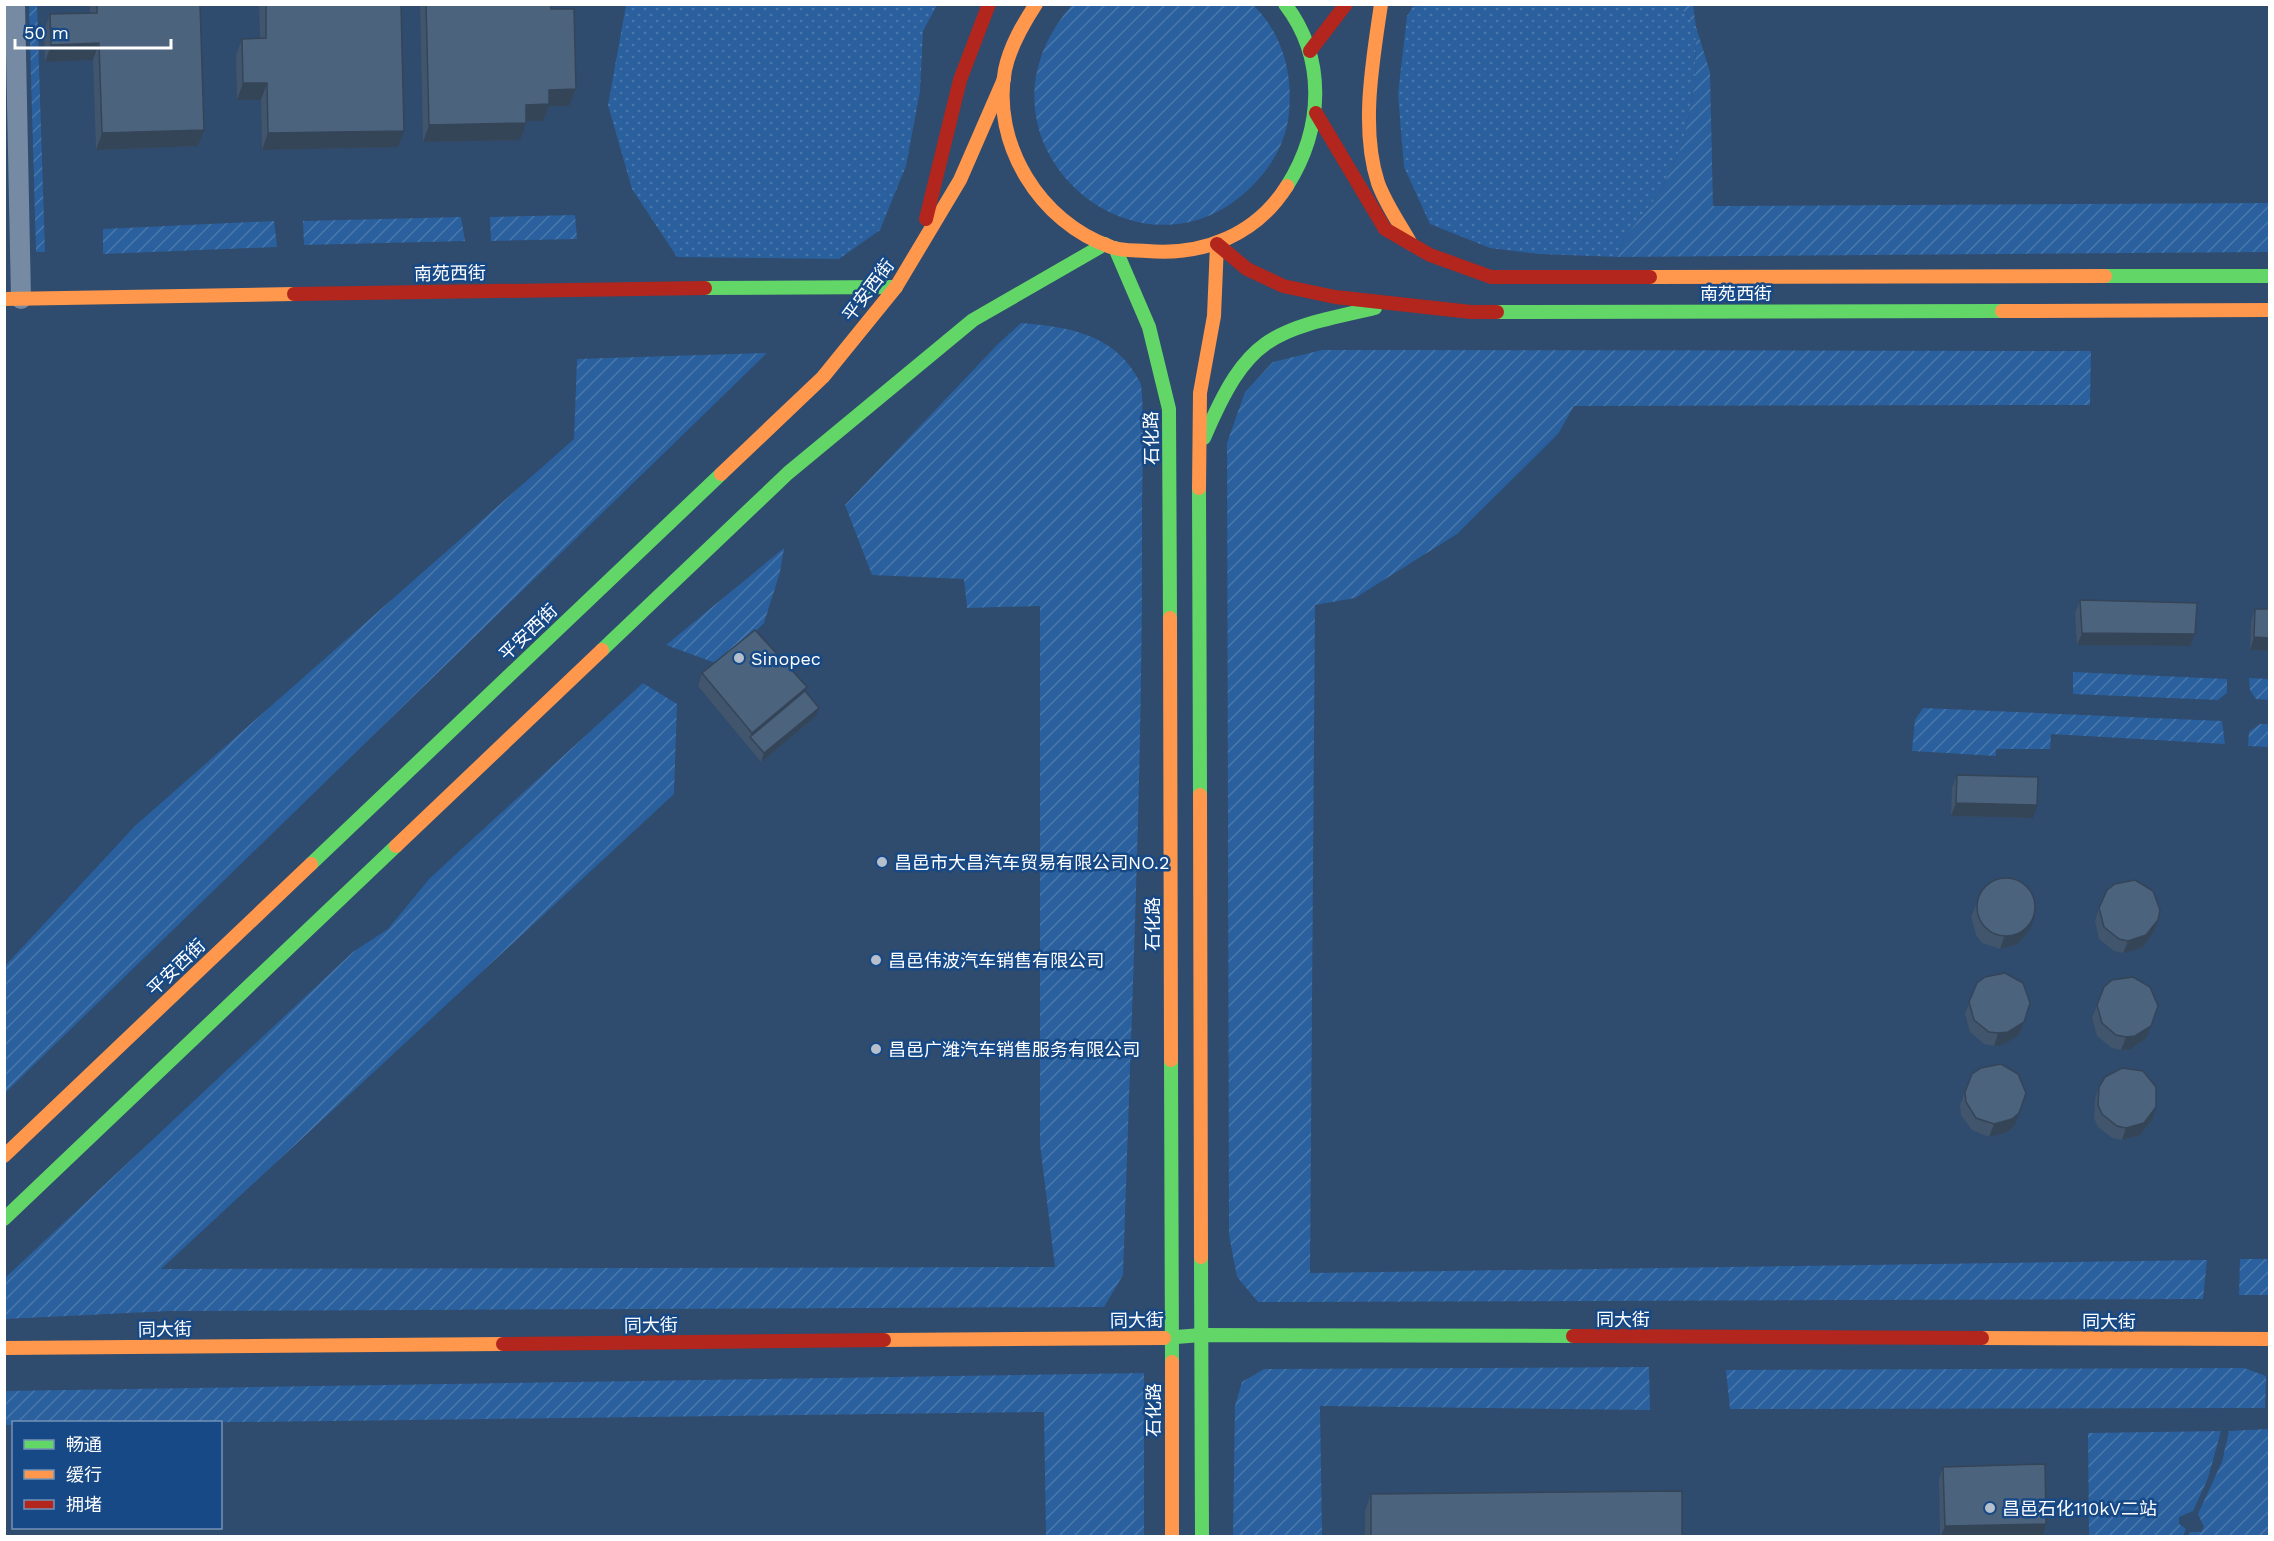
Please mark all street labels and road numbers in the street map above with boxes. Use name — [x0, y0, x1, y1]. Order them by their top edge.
street label: 平安西街 — [838, 255, 898, 325]
street label: 南苑西街 — [414, 262, 486, 284]
street label: 南苑西街 — [1700, 283, 1772, 304]
street label: 石化路 — [1140, 411, 1162, 465]
street label: 平安西街 — [495, 599, 561, 665]
street label: 石化路 — [1142, 897, 1163, 951]
street label: 平安西街 — [143, 934, 209, 1000]
street label: 同大街 — [1110, 1309, 1164, 1331]
street label: 同大街 — [1596, 1309, 1650, 1330]
street label: 同大街 — [2082, 1311, 2136, 1332]
street label: 同大街 — [624, 1314, 678, 1336]
street label: 同大街 — [138, 1318, 192, 1340]
street label: 石化路 — [1143, 1383, 1164, 1437]

